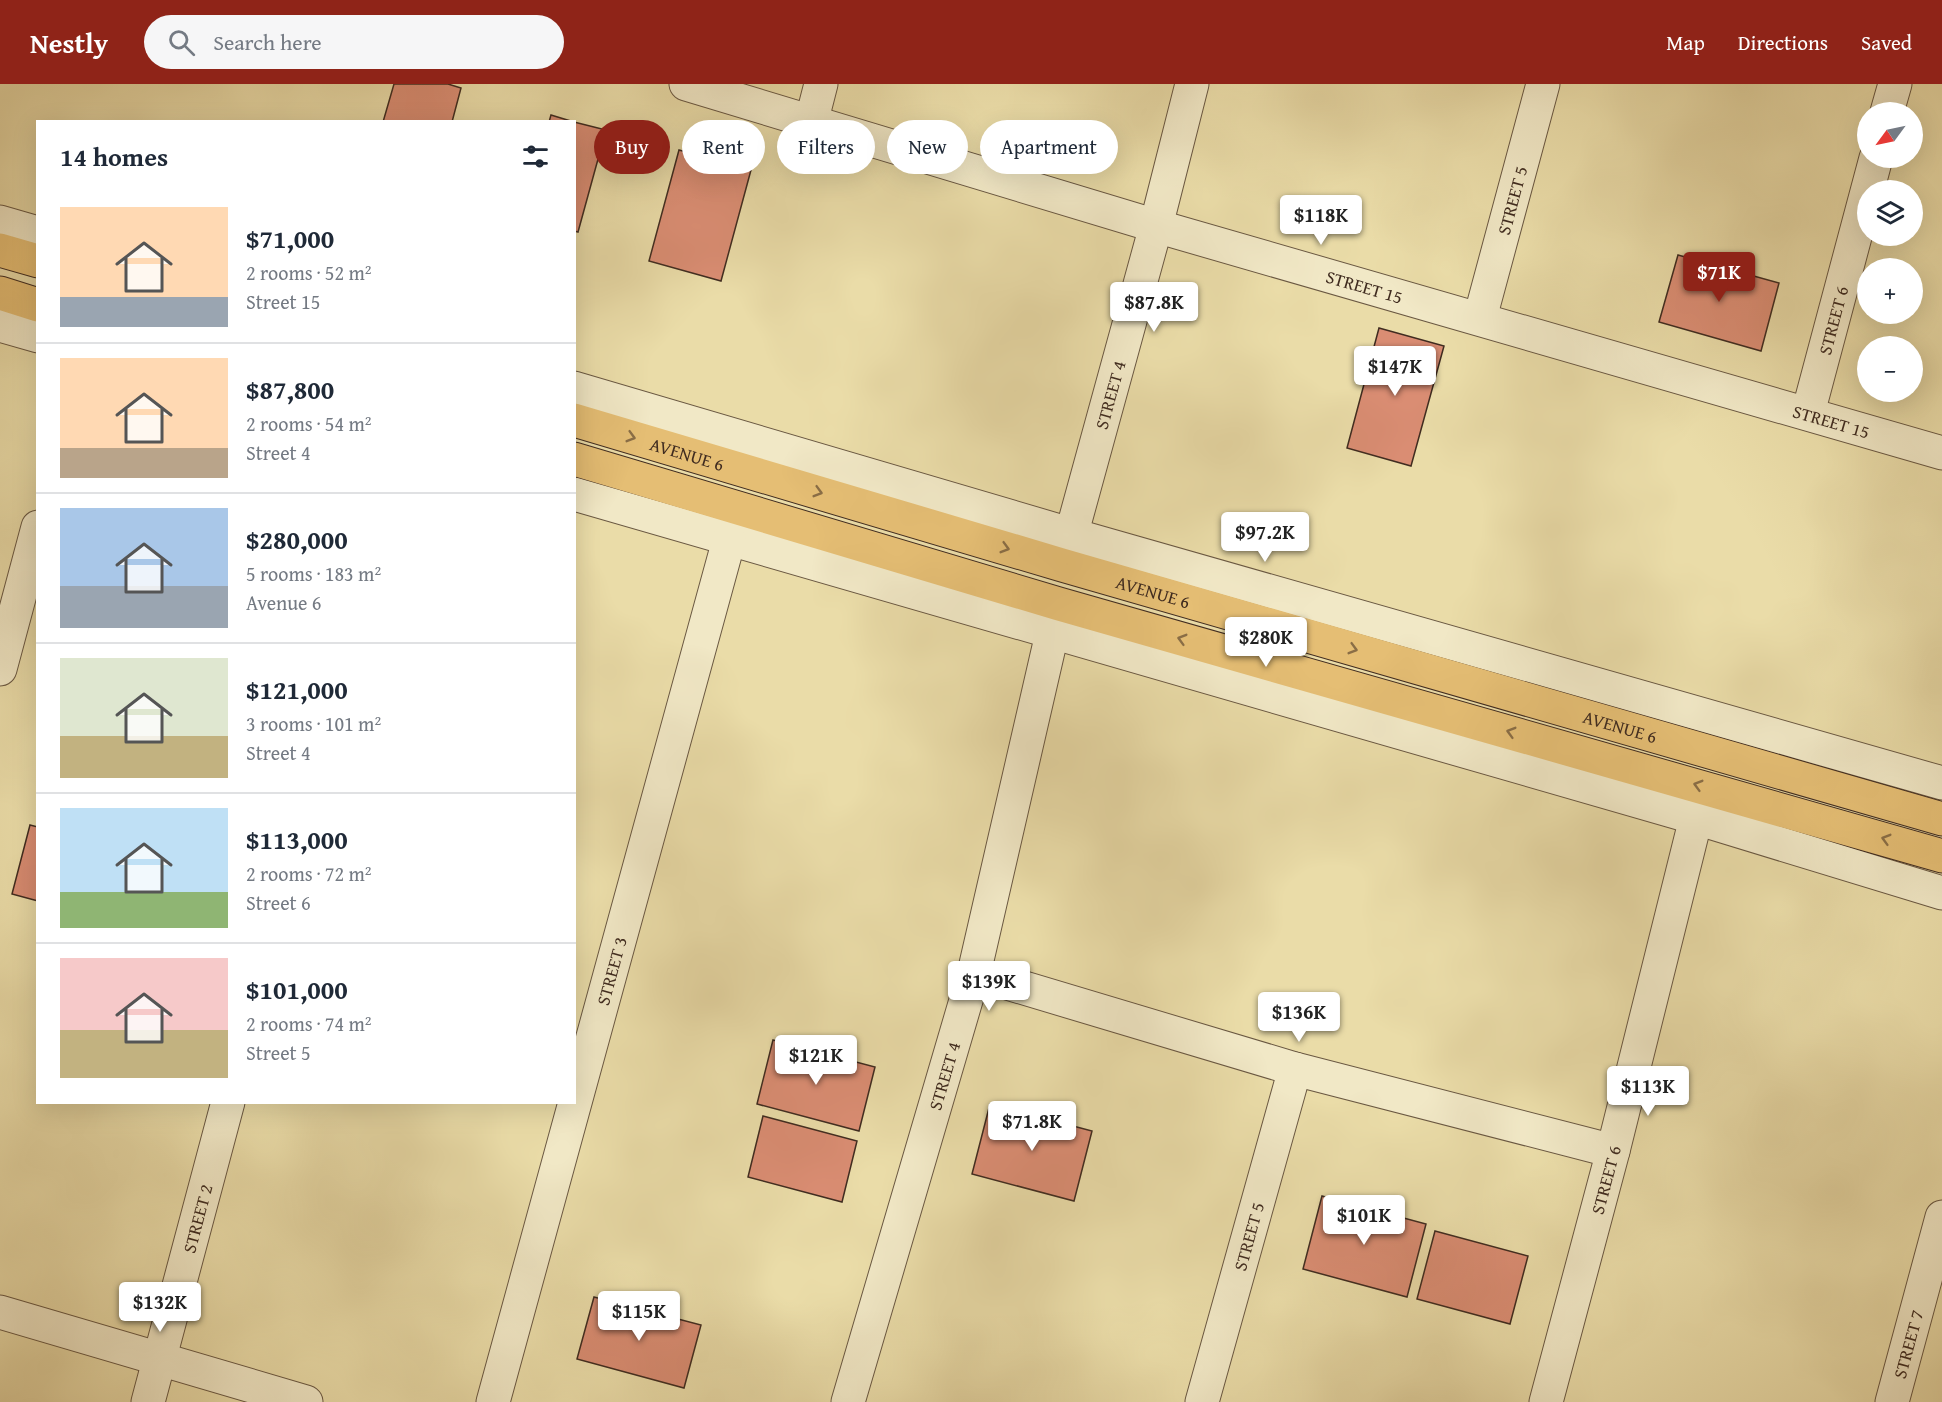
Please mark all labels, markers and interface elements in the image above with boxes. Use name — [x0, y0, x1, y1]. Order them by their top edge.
search box — [144, 15, 564, 69]
text: Nestly — [30, 22, 108, 63]
icon: search — [165, 26, 198, 59]
text: Search here — [213, 26, 322, 58]
text: Map — [1666, 27, 1705, 58]
text: Directions — [1738, 27, 1828, 58]
text: Saved — [1861, 27, 1912, 58]
north arrow — [1857, 102, 1923, 168]
map controls — [1857, 102, 1923, 402]
chip: Buy — [594, 120, 670, 174]
chip: Rent — [682, 120, 765, 174]
chip: Filters — [777, 120, 875, 174]
chip: New — [887, 120, 968, 174]
chip: Apartment — [980, 120, 1118, 174]
text: 14 homes — [60, 137, 168, 176]
icon: filters — [519, 140, 552, 173]
street label: STREET 5 — [1490, 163, 1534, 238]
button: layers — [1857, 180, 1923, 246]
pin: $118K — [1279, 195, 1363, 246]
text: $118K — [1294, 200, 1348, 229]
text: $71,000 — [246, 219, 334, 258]
icon: home — [108, 231, 180, 303]
pin: $71K — [1683, 252, 1755, 303]
text: $71K — [1697, 257, 1741, 286]
text: 2 rooms · 52 m² — [246, 258, 372, 287]
button: + — [1857, 258, 1923, 324]
street label: STREET 15 — [1323, 262, 1406, 310]
pin: $87.8K — [1105, 282, 1203, 333]
street label: STREET 6 — [1811, 283, 1855, 358]
text: Street 15 — [246, 287, 320, 316]
text: $87.8K — [1124, 287, 1184, 316]
button: − — [1857, 336, 1923, 402]
pin: $147K — [1353, 346, 1437, 397]
text: $147K — [1368, 351, 1422, 380]
street label: STREET 4 — [1087, 357, 1132, 432]
text: $87,800 — [246, 370, 334, 409]
icon: home — [108, 382, 180, 454]
street label: STREET 15 — [1790, 397, 1873, 445]
text: 2 rooms · 54 m² — [246, 409, 372, 438]
one-way arrow — [625, 430, 636, 442]
street label: AVENUE 6 — [647, 430, 727, 477]
text: Street 4 — [246, 438, 311, 467]
one-way arrow — [812, 485, 823, 497]
pin: $97.2K — [1216, 512, 1314, 563]
text: $97.2K — [1235, 517, 1295, 546]
text: $280,000 — [246, 520, 348, 559]
icon: home — [108, 532, 180, 604]
one-way arrow — [999, 541, 1009, 553]
text: 5 rooms · 183 m² — [246, 559, 381, 588]
street label: AVENUE 6 — [1113, 568, 1193, 615]
text: Avenue 6 — [246, 588, 322, 617]
pin: $280K — [1224, 617, 1308, 668]
text: $280K — [1239, 622, 1293, 651]
one-way arrow — [1177, 633, 1187, 646]
one-way arrow — [1347, 642, 1358, 654]
text: $121,000 — [246, 670, 348, 709]
icon: home — [108, 682, 180, 754]
street label: AVENUE 6 — [1580, 703, 1660, 750]
text: 3 rooms · 101 m² — [246, 709, 381, 738]
one-way arrow — [1506, 727, 1517, 739]
text: Street 4 — [246, 738, 311, 767]
one-way arrow — [1694, 780, 1704, 792]
text: $113,000 — [246, 820, 348, 859]
icon: home — [108, 832, 180, 904]
one-way arrow — [1881, 834, 1892, 846]
text: 2 rooms · 72 m² — [246, 859, 372, 888]
text: Street 6 — [246, 888, 311, 917]
street label: STREET 3 — [589, 933, 633, 1008]
pin: $139K — [947, 961, 1031, 1012]
text: $139K — [962, 966, 1016, 995]
text: $101,000 — [246, 970, 348, 1009]
icon: home — [108, 982, 180, 1054]
pin: $136K — [1257, 992, 1341, 1043]
text: $136K — [1272, 997, 1326, 1026]
text: 2 rooms · 74 m² — [246, 1009, 372, 1038]
pin: $121K — [774, 1035, 858, 1086]
text: Street 5 — [246, 1038, 311, 1067]
street label: STREET 4 — [921, 1038, 967, 1113]
text: $121K — [789, 1040, 843, 1069]
pin: $113K — [1606, 1066, 1690, 1117]
text: $113K — [1621, 1071, 1675, 1100]
pin: $71.8K — [983, 1101, 1081, 1152]
text: $71.8K — [1002, 1106, 1062, 1135]
street label: STREET 6 — [1583, 1143, 1627, 1217]
street label: STREET 2 — [175, 1181, 219, 1256]
pin: $101K — [1322, 1195, 1406, 1246]
street label: STREET 5 — [1226, 1199, 1271, 1274]
text: $101K — [1337, 1200, 1391, 1229]
pin: $132K — [118, 1282, 202, 1333]
text: $132K — [133, 1287, 187, 1316]
pin: $115K — [597, 1291, 681, 1342]
text: $115K — [612, 1296, 666, 1325]
street label: STREET 7 — [1885, 1307, 1930, 1381]

